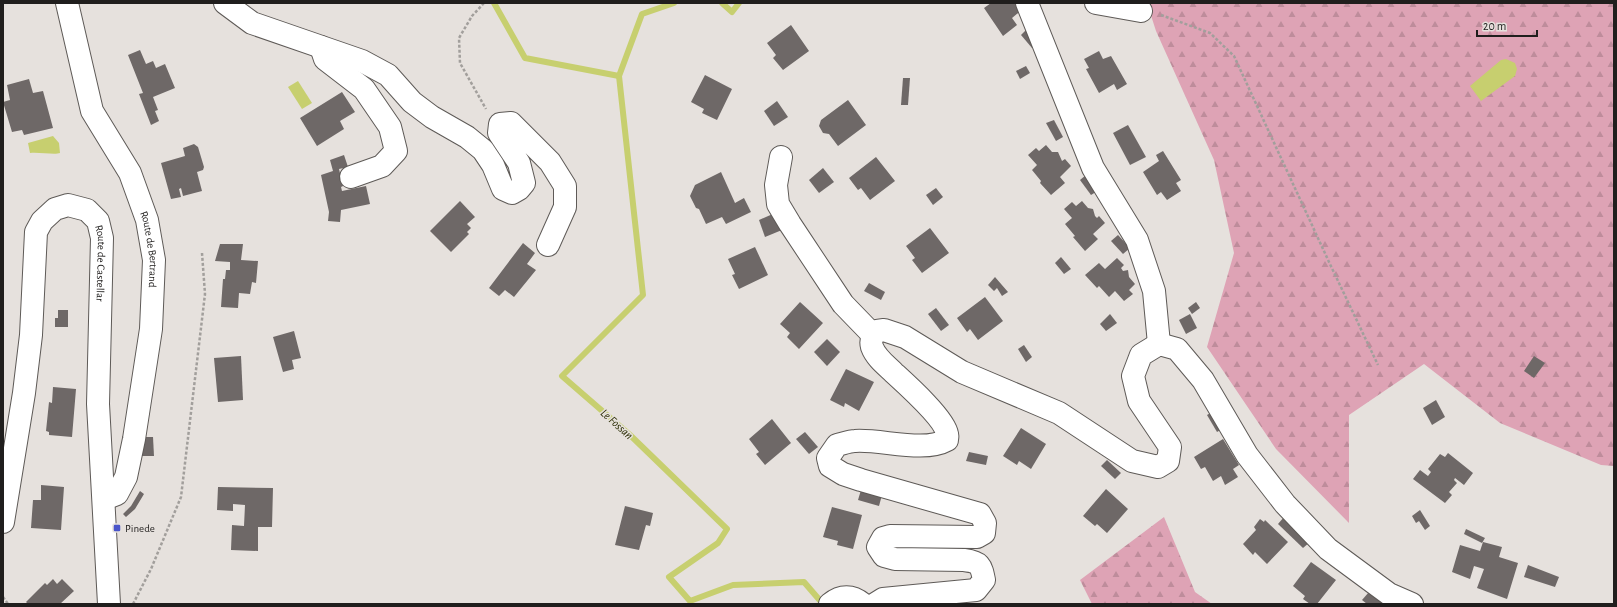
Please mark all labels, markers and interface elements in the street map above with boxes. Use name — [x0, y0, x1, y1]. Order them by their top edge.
scale bar — [1477, 12, 1537, 38]
text: 20 m — [1483, 20, 1506, 32]
street label: Route de Bertrand — [139, 209, 160, 288]
street label: Route de Castellar — [94, 224, 108, 302]
water label: Le Fossan — [599, 407, 635, 441]
marker: Pinede — [112, 523, 122, 533]
place label: Pinede — [125, 523, 155, 534]

